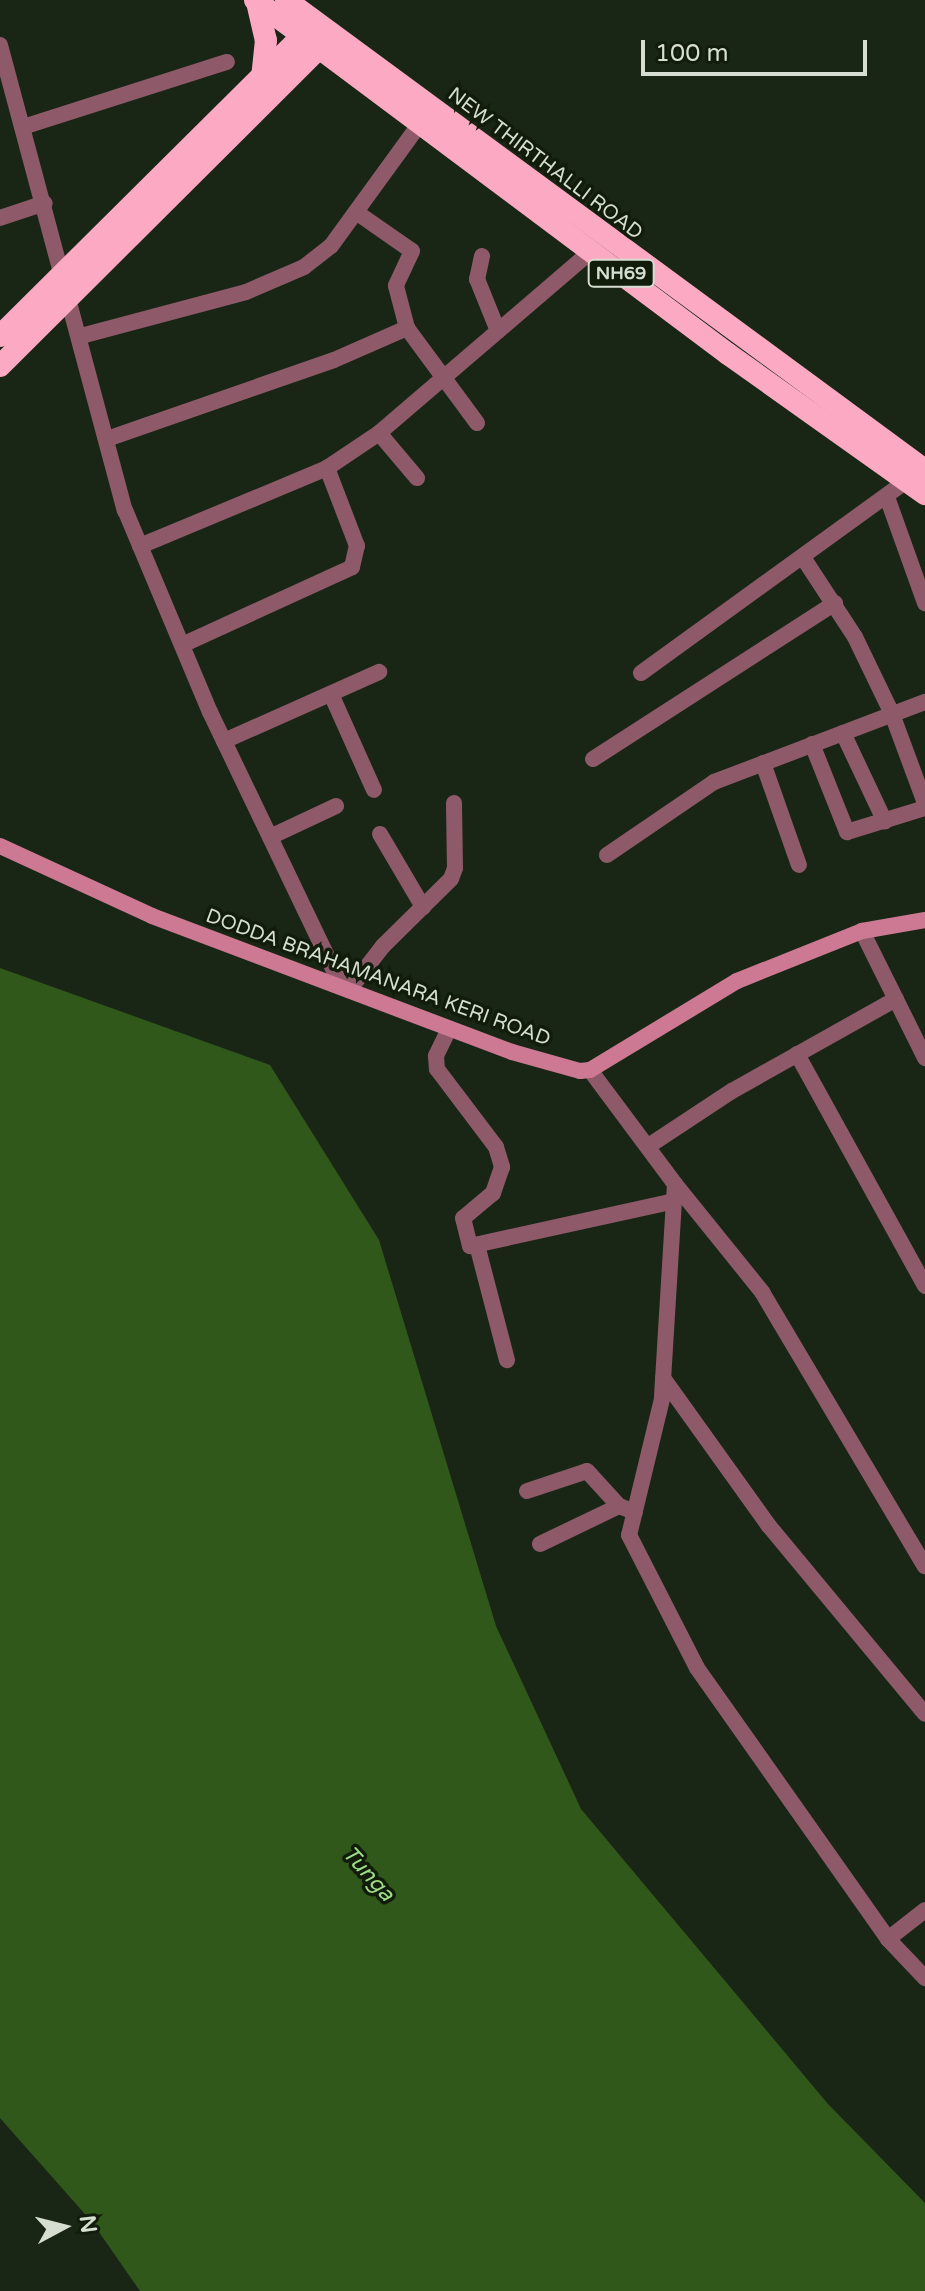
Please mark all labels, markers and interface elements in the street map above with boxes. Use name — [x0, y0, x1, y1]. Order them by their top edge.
scale bar — [645, 24, 871, 74]
text: 100 m — [655, 39, 729, 68]
street label: NEW THIRTHALLI ROAD — [443, 83, 647, 245]
road number: NH69 — [587, 259, 655, 287]
street label: DODDA BRAHAMANARA KERI ROAD — [202, 904, 554, 1052]
water label: Tunga — [336, 1841, 400, 1907]
north arrow — [24, 2187, 104, 2267]
text: N — [74, 2214, 102, 2234]

